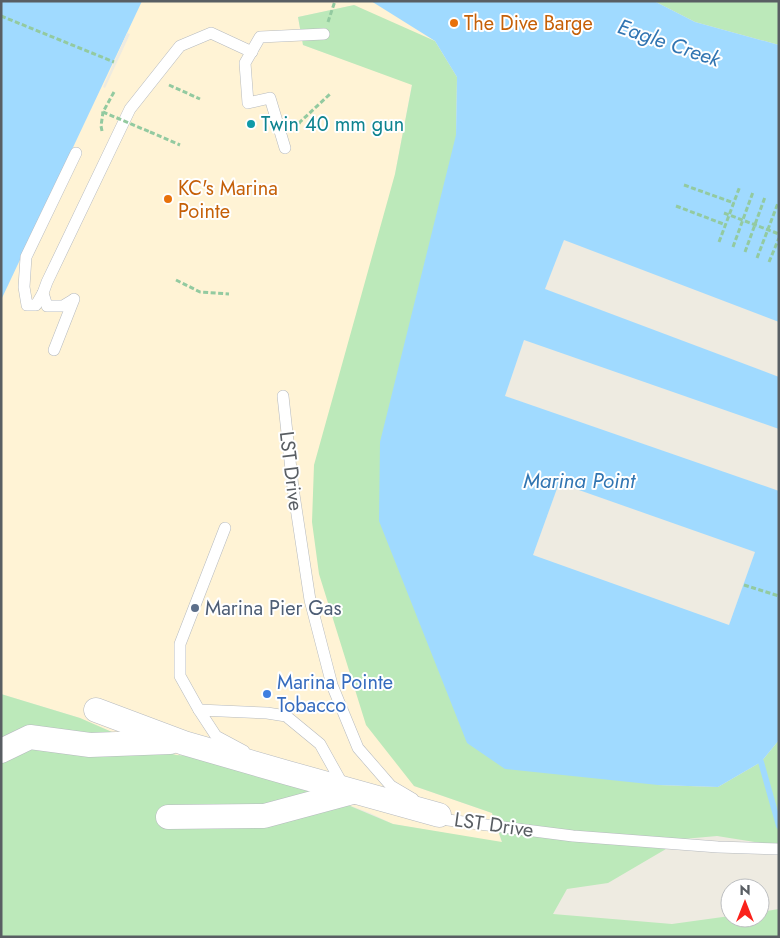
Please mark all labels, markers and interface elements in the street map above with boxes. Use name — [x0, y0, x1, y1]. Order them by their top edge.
place label: The Dive Barge — [464, 9, 593, 38]
water label: Eagle Creek — [614, 11, 725, 75]
marker: The Dive Barge — [448, 17, 460, 29]
place label: Twin 40 mm gun — [261, 110, 404, 139]
marker: Twin 40 mm gun — [245, 118, 257, 130]
place label: KC's Marina Pointe — [178, 174, 278, 226]
marker: KC's Marina Pointe — [162, 193, 174, 205]
street label: LST Drive — [272, 430, 310, 512]
water label: Marina Point — [523, 466, 636, 496]
place label: Marina Pier Gas — [205, 594, 342, 623]
marker: Marina Pier Gas — [189, 602, 201, 614]
place label: Marina Pointe Tobacco — [277, 668, 393, 720]
marker: Marina Pointe Tobacco — [261, 688, 273, 700]
street label: LST Drive — [453, 805, 535, 845]
north arrow — [720, 878, 770, 928]
text: N — [739, 880, 751, 900]

